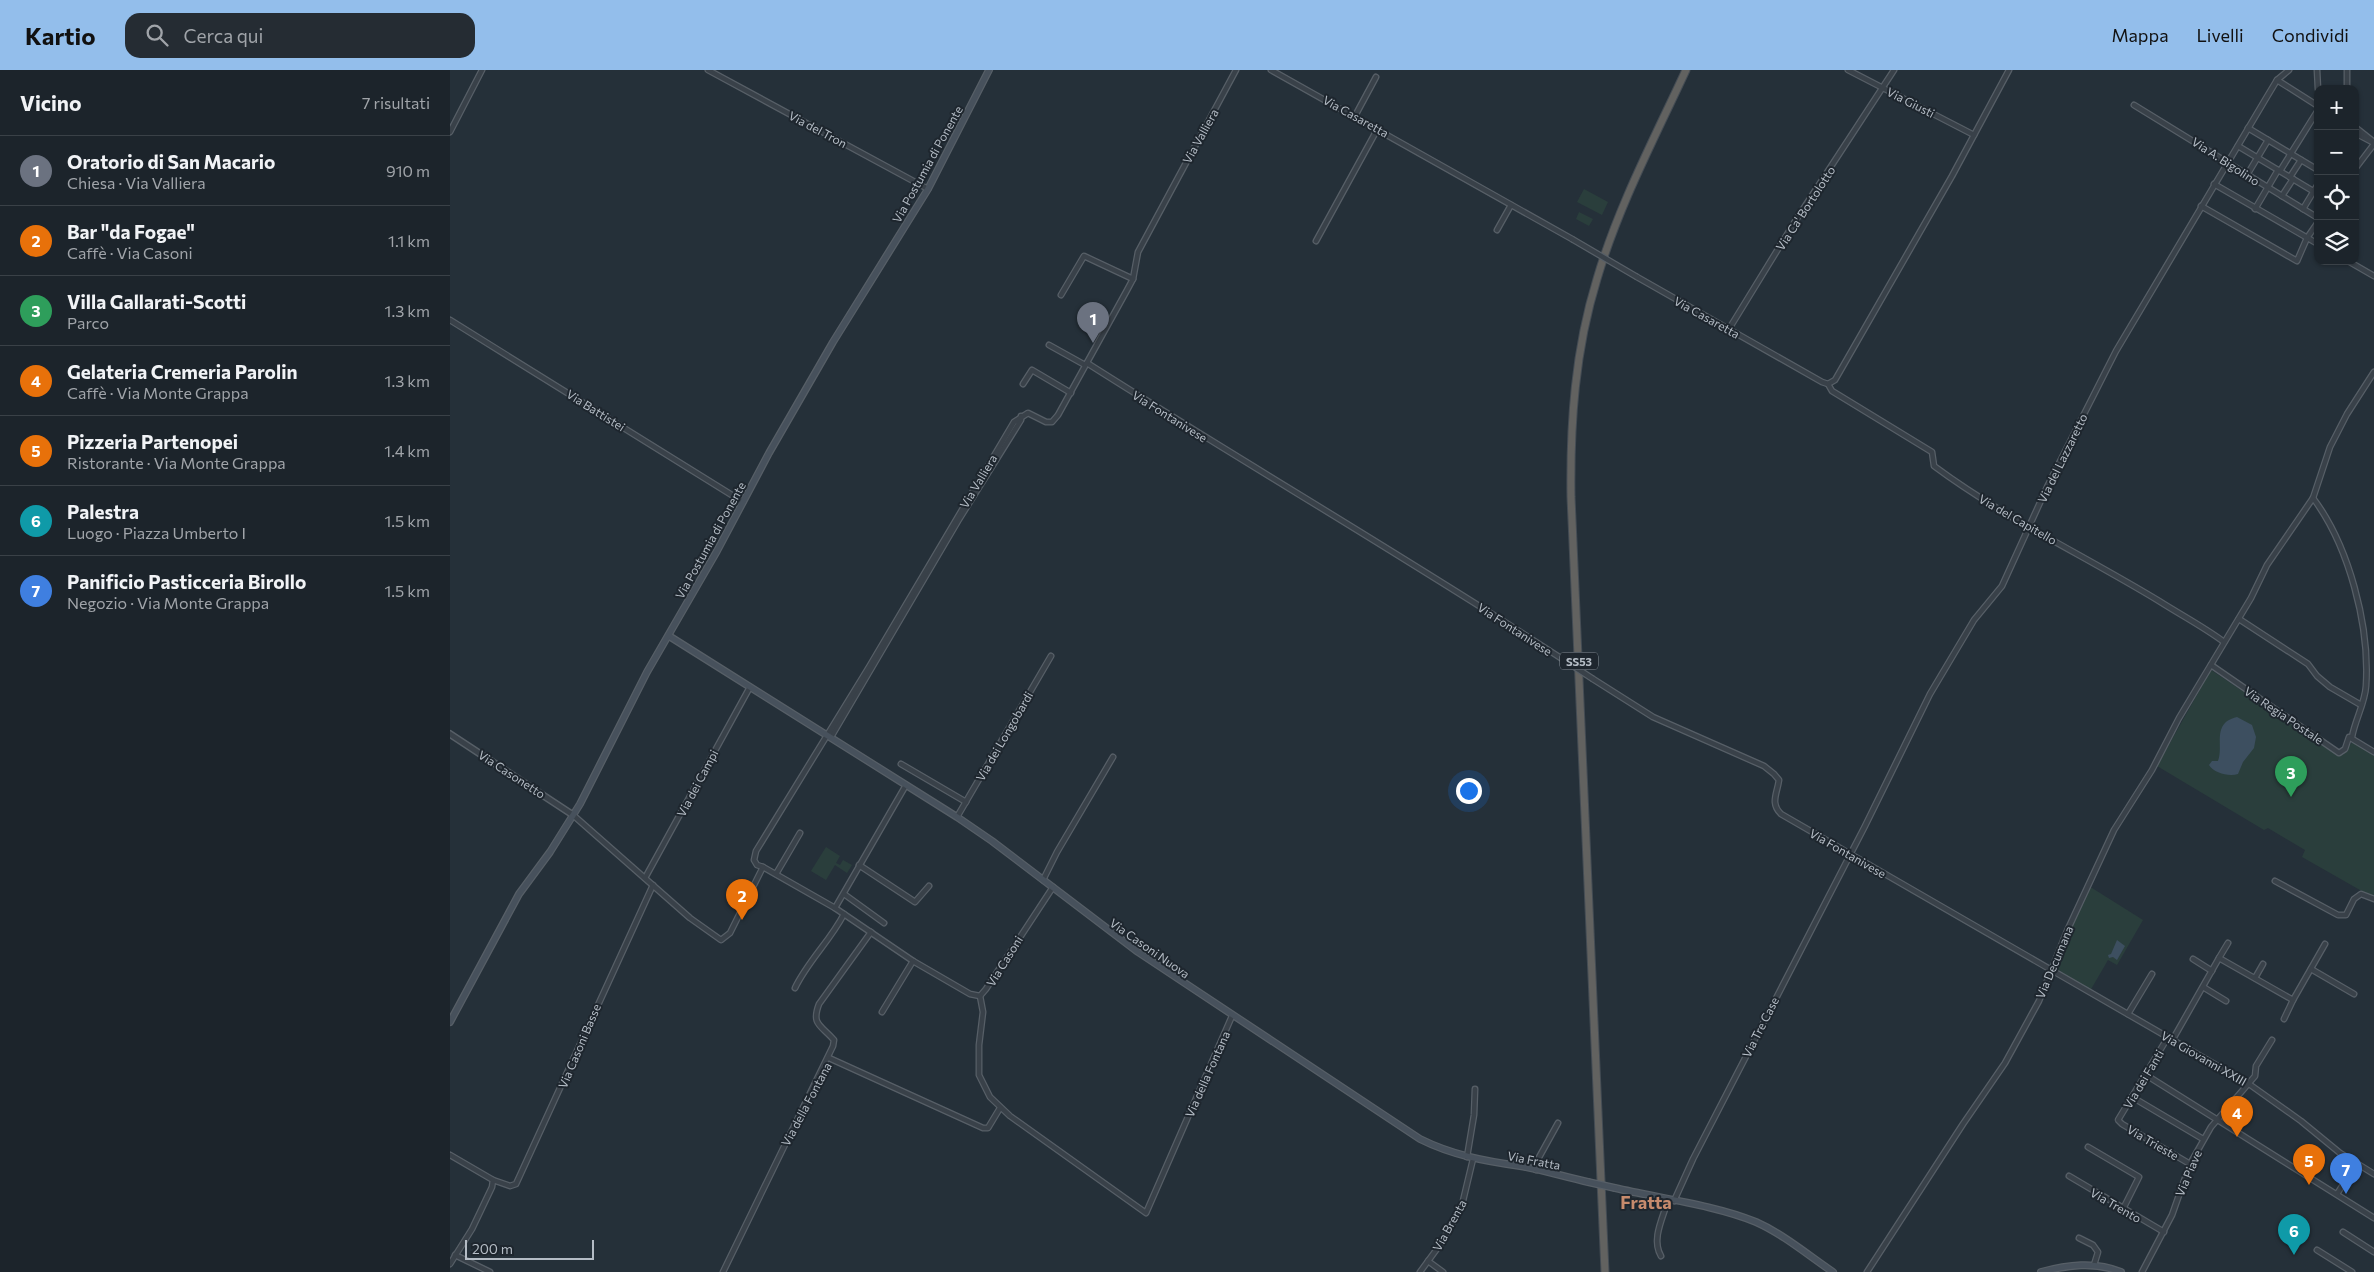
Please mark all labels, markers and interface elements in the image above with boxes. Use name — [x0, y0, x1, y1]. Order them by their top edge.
search box — [125, 13, 475, 58]
text: Kartio — [25, 21, 95, 50]
icon: search — [143, 21, 171, 49]
text: Cerca qui — [183, 24, 263, 47]
text: Mappa — [2111, 24, 2169, 46]
text: Livelli — [2197, 24, 2244, 46]
text: Condividi — [2272, 24, 2349, 46]
street label: Via Giusti — [1885, 84, 1937, 120]
map controls — [2314, 85, 2359, 265]
button: + — [2314, 85, 2359, 130]
text: Vicino — [20, 90, 81, 115]
street label: Via Casaretta — [1321, 92, 1391, 140]
text: 7 risultati — [362, 93, 430, 112]
street label: Via Postumia di Ponente — [889, 103, 965, 225]
street label: Via Valliera — [1179, 106, 1221, 166]
street label: Via del Tron — [787, 108, 849, 150]
button: − — [2314, 130, 2359, 175]
street label: Via A. Bigolino — [2190, 134, 2262, 188]
text: Oratorio di San Macario — [67, 150, 275, 173]
text: 1 — [32, 161, 40, 180]
text: 910 m — [386, 161, 430, 180]
street label: Via Ca' Bortolotto — [1772, 163, 1838, 253]
text: Chiesa · Via Valliera — [67, 173, 206, 192]
button: locate — [2314, 175, 2359, 220]
text: Bar "da Fogae" — [67, 220, 195, 243]
button: layers — [2314, 220, 2359, 265]
text: 2 — [31, 231, 41, 250]
text: 1.1 km — [388, 231, 430, 250]
text: Caffè · Via Casoni — [67, 243, 193, 262]
text: Villa Gallarati-Scotti — [67, 290, 246, 313]
street label: Via Casaretta — [1672, 293, 1742, 341]
text: 3 — [31, 301, 41, 320]
text: 1.3 km — [385, 301, 430, 320]
pin: 1 — [1077, 302, 1109, 343]
text: Parco — [67, 313, 109, 332]
text: Gelateria Cremeria Parolin — [67, 360, 297, 383]
text: 4 — [31, 371, 41, 390]
text: 1.3 km — [385, 371, 430, 390]
text: Caffè · Via Monte Grappa — [67, 383, 249, 402]
street label: Via Battistei — [564, 386, 628, 434]
street label: Via Fontanivese — [1130, 387, 1210, 445]
street label: Via del Lazzaretto — [2034, 411, 2090, 505]
text: Pizzeria Partenopei — [67, 430, 238, 453]
text: 5 — [31, 441, 41, 460]
text: 1.4 km — [384, 441, 430, 460]
street label: Via Valliera — [956, 452, 1000, 510]
text: Ristorante · Via Monte Grappa — [67, 453, 286, 472]
street label: Via Postumia di Ponente — [672, 479, 748, 601]
street label: Via del Capitello — [1977, 491, 2059, 547]
text: Palestra — [67, 500, 139, 523]
text: 6 — [31, 511, 41, 530]
text: 1.5 km — [384, 511, 430, 530]
text: Luogo · Piazza Umberto I — [67, 523, 246, 542]
text: Panificio Pasticceria Birollo — [67, 570, 306, 593]
text: 7 — [32, 581, 40, 600]
text: 1.5 km — [384, 581, 430, 600]
text: Negozio · Via Monte Grappa — [67, 593, 269, 612]
street label: Via Fontanivese — [1475, 600, 1555, 658]
road number: SS53 — [1560, 652, 1598, 670]
street label: Via Regia Postale — [2242, 683, 2326, 747]
street label: Via dei Longobardi — [973, 689, 1035, 783]
street label: Via Casonetto — [476, 747, 548, 801]
street label: Via dei Campi — [674, 747, 720, 819]
pin: 3 — [2275, 756, 2307, 797]
your location — [1456, 778, 1482, 804]
street label: Via Fontanivese — [1807, 825, 1889, 881]
pin: 2 — [726, 879, 758, 920]
street label: Via Casoni Nuova — [1107, 915, 1193, 981]
street label: Via Decumana — [2032, 924, 2076, 1000]
street label: Via Casoni — [983, 933, 1025, 989]
street label: Via Tre Case — [1739, 994, 1781, 1060]
street label: Via Casoni Basse — [555, 1002, 603, 1090]
street label: Via Giovanni XXIII — [2159, 1028, 2249, 1088]
street label: Via della Fontana — [1182, 1029, 1232, 1119]
street label: Via dei Fanti — [2120, 1047, 2166, 1111]
street label: Via della Fontana — [778, 1060, 834, 1148]
pin: 4 — [2221, 1096, 2253, 1137]
street label: Via Trieste — [2125, 1122, 2181, 1162]
pin: 5 — [2293, 1144, 2325, 1185]
street label: Via Fratta — [1506, 1148, 1562, 1172]
street label: Via Piave — [2172, 1148, 2204, 1198]
pin: 7 — [2330, 1153, 2362, 1194]
street label: Via Trento — [2088, 1185, 2144, 1225]
district label: Fratta — [1620, 1191, 1672, 1213]
street label: Via Brenta — [1429, 1197, 1469, 1253]
pin: 6 — [2278, 1214, 2310, 1255]
scale bar — [465, 1237, 594, 1260]
text: 200 m — [472, 1240, 513, 1257]

